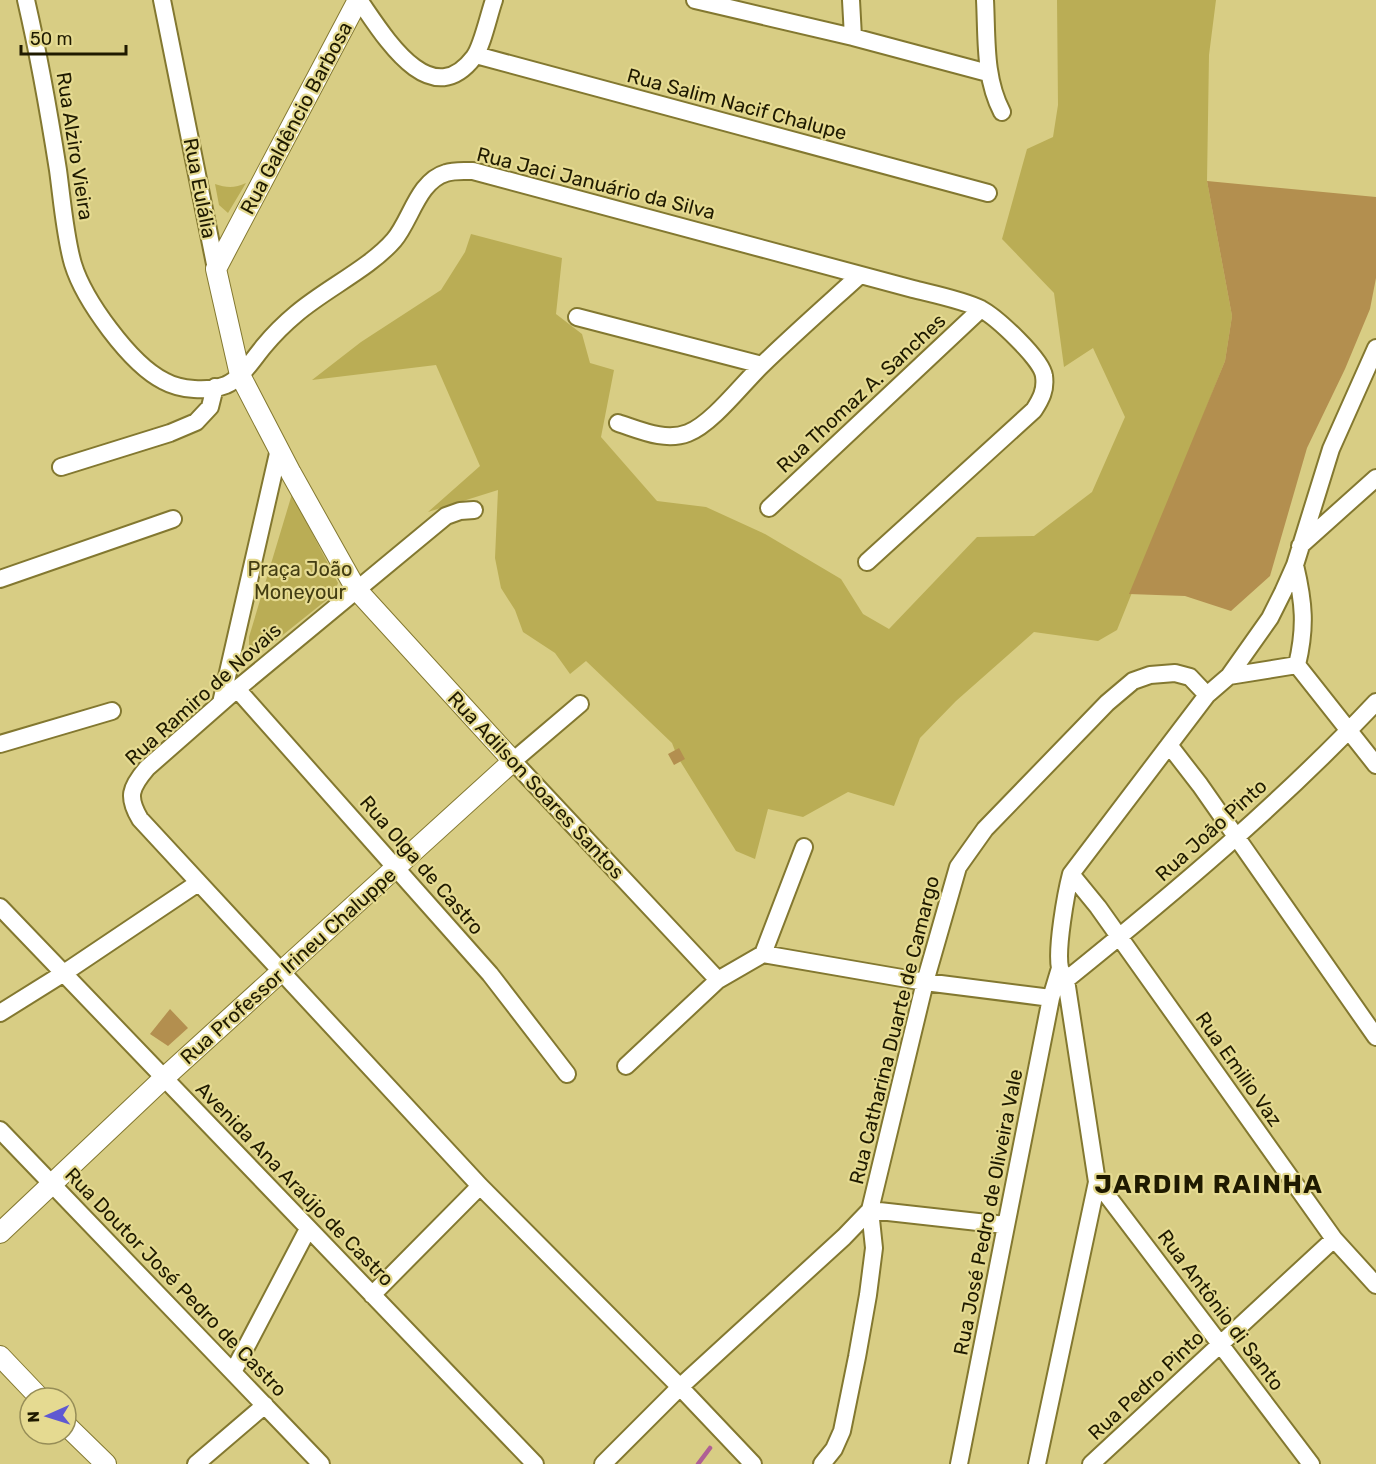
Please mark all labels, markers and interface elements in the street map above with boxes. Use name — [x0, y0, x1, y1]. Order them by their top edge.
scale bar — [21, 18, 126, 56]
street label: Rua Galdêncio Barbosa — [235, 18, 357, 218]
text: 50 m — [30, 28, 73, 50]
street label: Rua Salim Nacif Chalupe — [625, 63, 849, 145]
street label: Rua Alziro Vieira — [51, 70, 99, 222]
street label: Rua Eulália — [179, 136, 221, 240]
street label: Rua Jaci Januário da Silva — [474, 142, 718, 224]
street label: Rua Thomaz A. Sanches — [772, 308, 950, 478]
park label: Praça João Moneyour — [248, 557, 352, 604]
street label: Rua Ramiro de Novais — [120, 618, 286, 770]
street label: Rua Adilson Soares Santos — [443, 686, 629, 884]
street label: Rua João Pinto — [1150, 774, 1272, 886]
street label: Rua Olga de Castro — [355, 790, 489, 940]
street label: Rua Professor Irineu Chaluppe — [175, 863, 401, 1069]
street label: Rua Catharina Duarte de Camargo — [844, 873, 944, 1187]
street label: Rua Emilio Vaz — [1191, 1007, 1287, 1131]
street label: Rua José Pedro de Oliveira Vale — [948, 1067, 1028, 1357]
street label: Avenida Ana Araújo de Castro — [191, 1077, 399, 1291]
street label: Rua Doutor José Pedro de Castro — [60, 1163, 292, 1401]
district label: JARDIM RAINHA — [1095, 1169, 1323, 1200]
street label: Rua Antônio di Santo — [1153, 1225, 1289, 1395]
street label: Rua Pedro Pinto — [1083, 1325, 1209, 1445]
north arrow — [18, 1386, 78, 1446]
text: N — [24, 1411, 43, 1423]

